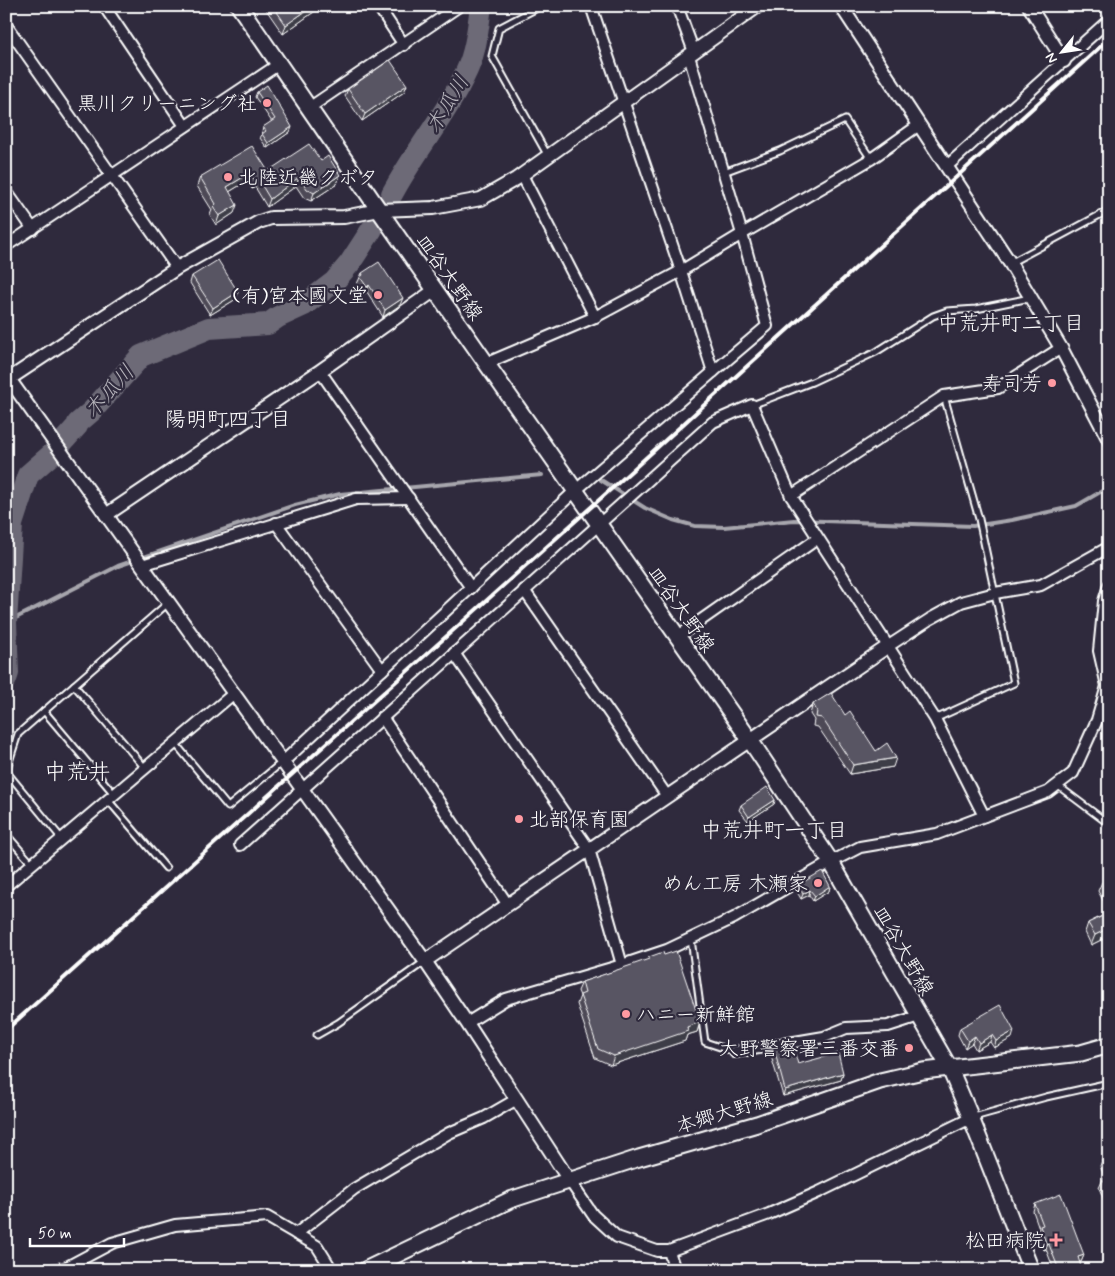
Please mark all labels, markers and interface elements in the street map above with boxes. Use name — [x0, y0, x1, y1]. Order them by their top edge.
north arrow — [1038, 28, 1088, 78]
text: N — [1041, 49, 1062, 67]
water label: 木瓜川 — [420, 70, 476, 139]
place label: 黒川クリーニング社 — [77, 91, 257, 118]
marker: 黒川クリーニング社 — [261, 97, 273, 109]
place label: 北陸近畿クボタ — [238, 165, 378, 192]
marker: 北陸近畿クボタ — [222, 171, 234, 183]
street label: 皿谷大野線 — [409, 229, 489, 327]
place label: (有)宮本國文堂 — [232, 283, 368, 310]
marker: (有)宮本國文堂 — [372, 289, 384, 301]
district label: 中荒井町二丁目 — [938, 310, 1085, 338]
water label: 木瓜川 — [78, 359, 141, 424]
place label: 寿司芳 — [982, 371, 1042, 398]
marker: 寿司芳 — [1046, 377, 1058, 389]
district label: 陽明町四丁目 — [165, 406, 291, 434]
street label: 皿谷大野線 — [641, 561, 721, 659]
district label: 中荒井 — [44, 759, 110, 787]
place label: 北部保育園 — [529, 807, 629, 834]
marker: 北部保育園 — [513, 813, 525, 825]
district label: 中荒井町一丁目 — [701, 817, 848, 845]
place label: めん工房 木瀬家 — [663, 871, 808, 898]
marker: めん工房 木瀬家 — [812, 877, 824, 889]
street label: 皿谷大野線 — [866, 901, 939, 1001]
place label: ハニー新鮮館 — [636, 1002, 756, 1029]
marker: ハニー新鮮館 — [620, 1008, 632, 1020]
place label: 大野警察署三番交番 — [719, 1036, 899, 1063]
marker: 大野警察署三番交番 — [903, 1042, 915, 1054]
street label: 本郷大野線 — [673, 1086, 776, 1141]
scale bar — [30, 1216, 124, 1248]
text: 50 m — [38, 1224, 72, 1244]
place label: 松田病院 — [965, 1228, 1045, 1255]
marker: 松田病院 — [1049, 1233, 1063, 1247]

